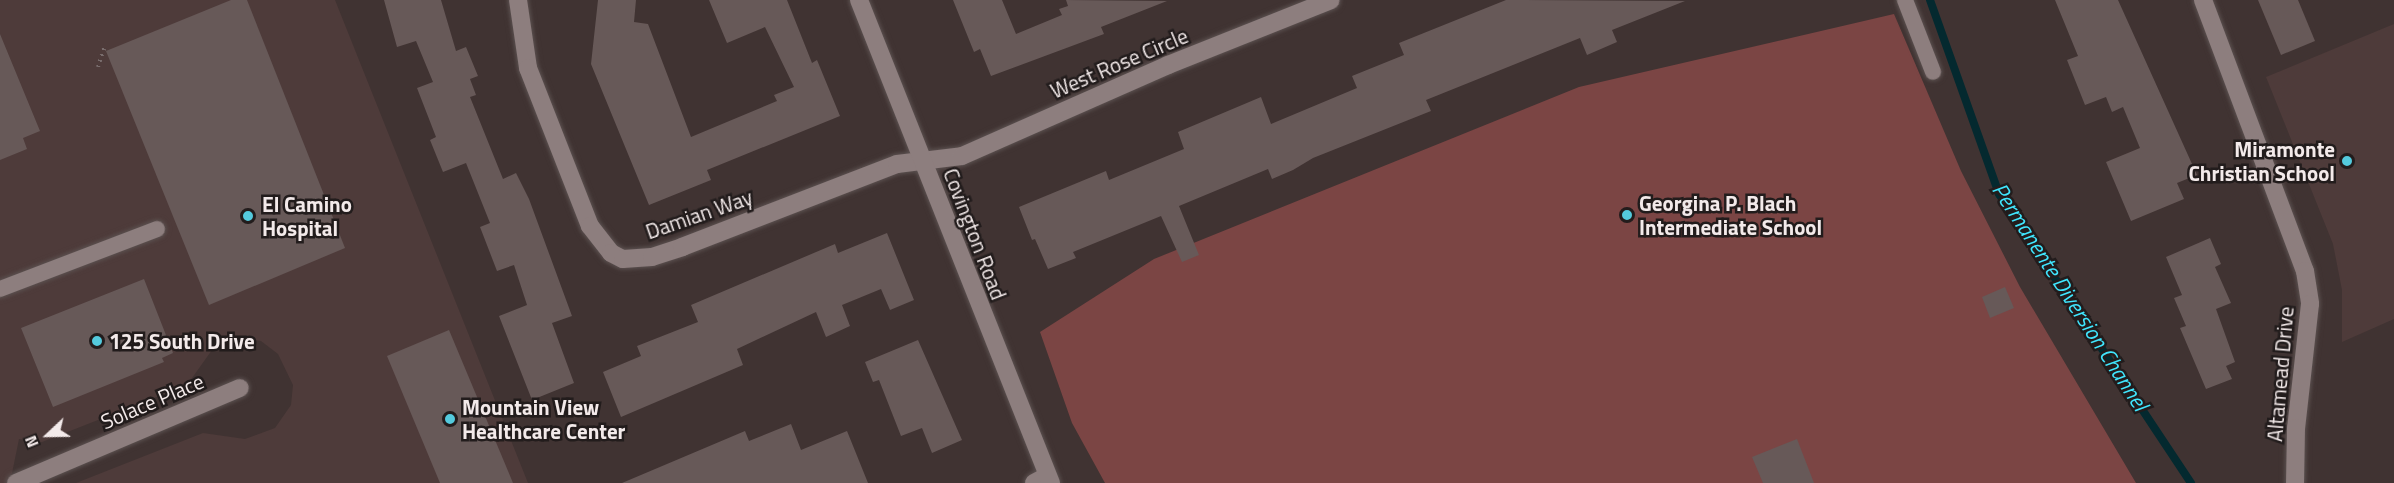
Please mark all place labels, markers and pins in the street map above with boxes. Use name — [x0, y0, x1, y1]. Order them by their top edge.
place label: Miramonte Christian School — [2188, 136, 2335, 186]
marker: Miramonte Christian School — [2340, 154, 2354, 168]
place label: Georgina P. Blach Intermediate School — [1639, 190, 1822, 240]
place label: El Camino Hospital — [262, 191, 352, 241]
marker: El Camino Hospital — [239, 207, 257, 225]
marker: Georgina P. Blach Intermediate School — [1620, 208, 1634, 222]
place label: 125 South Drive — [109, 328, 255, 354]
marker: 125 South Drive — [90, 334, 104, 348]
place label: Mountain View Healthcare Center — [462, 394, 625, 444]
marker: Mountain View Healthcare Center — [443, 412, 457, 426]

